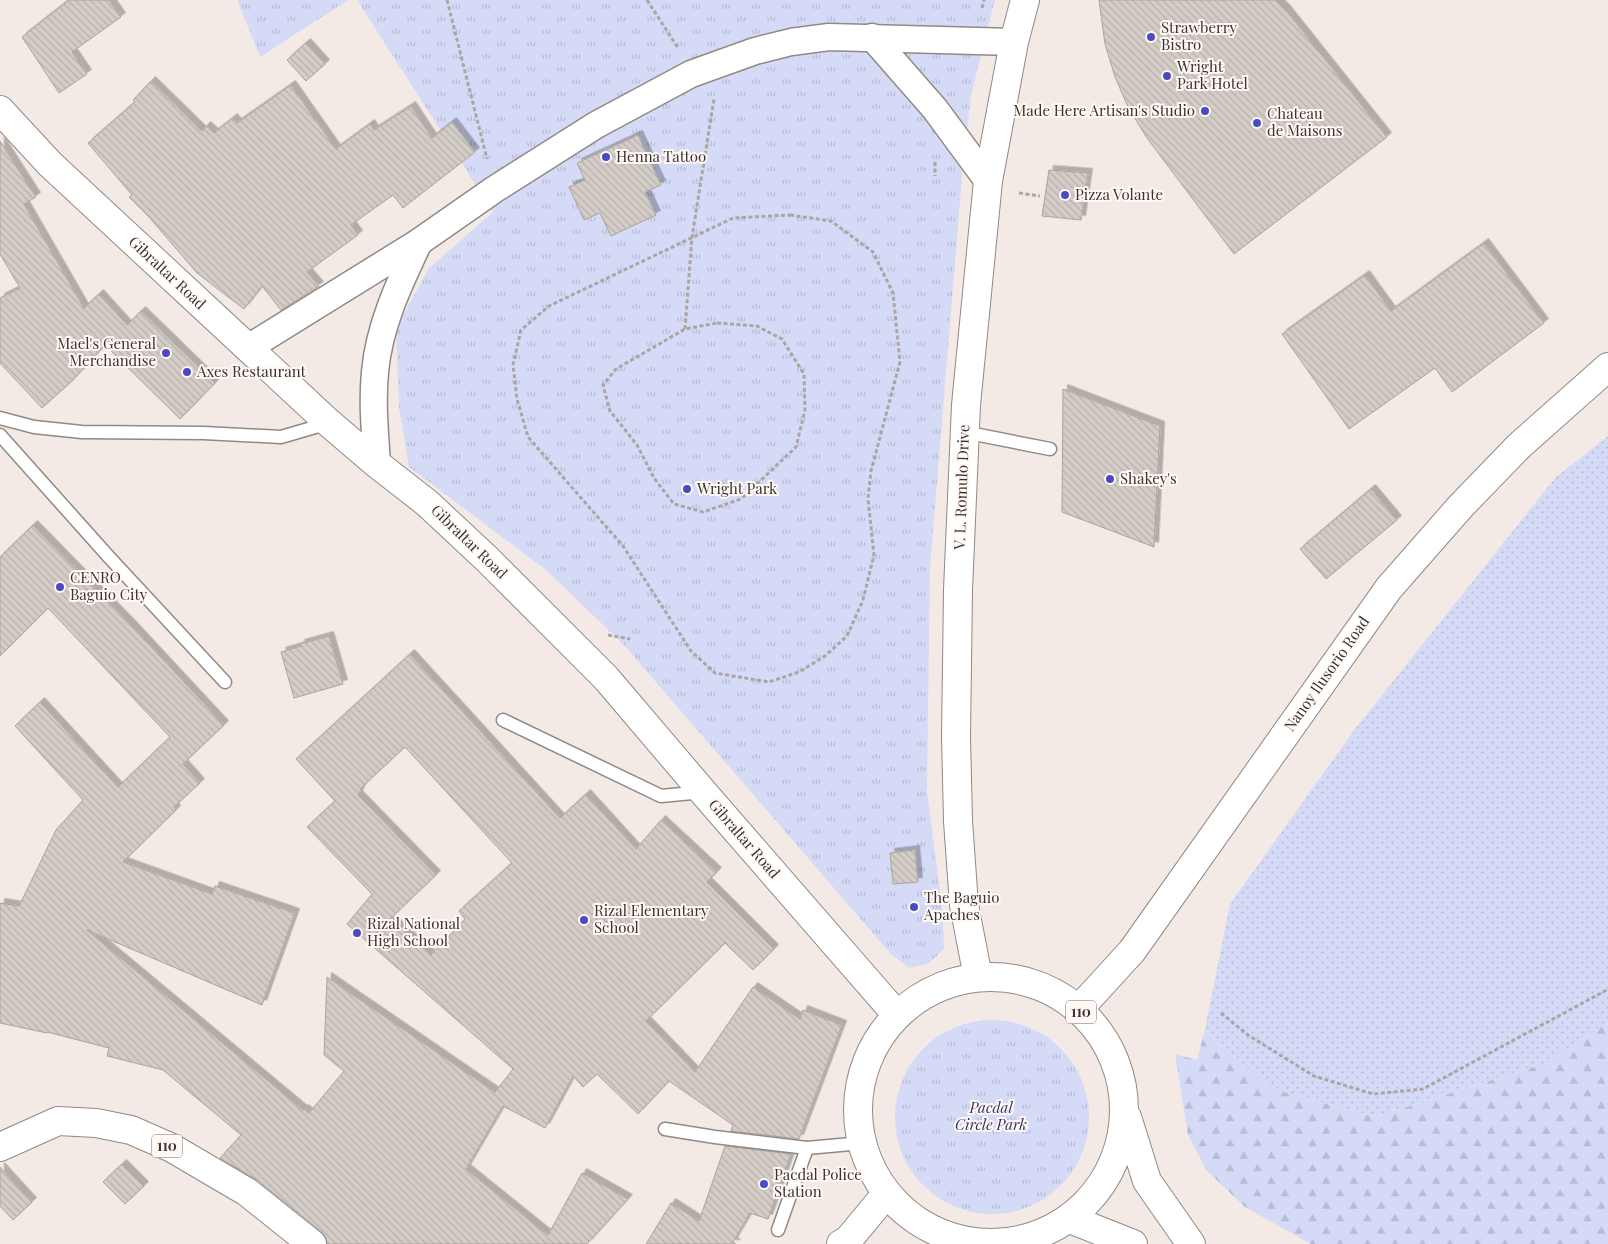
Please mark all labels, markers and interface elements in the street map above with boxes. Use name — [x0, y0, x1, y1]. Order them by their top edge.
place label: Strawberry Bistro — [1161, 17, 1237, 54]
marker: Strawberry Bistro — [1145, 31, 1157, 43]
place label: Wright Park Hotel — [1176, 56, 1248, 93]
marker: Wright Park Hotel — [1161, 70, 1173, 82]
place label: Made Here Artisan's Studio — [1013, 100, 1195, 120]
place label: Chateau de Maisons — [1267, 103, 1342, 140]
marker: Made Here Artisan's Studio — [1199, 105, 1211, 117]
marker: Chateau de Maisons — [1251, 117, 1263, 129]
place label: Henna Tattoo — [616, 146, 706, 166]
marker: Henna Tattoo — [600, 151, 612, 163]
place label: Pizza Volante — [1075, 184, 1163, 204]
marker: Pizza Volante — [1059, 189, 1071, 201]
street label: Gibraltar Road — [125, 231, 211, 313]
place label: Mael's General Merchandise — [57, 333, 156, 370]
marker: Mael's General Merchandise — [160, 347, 172, 359]
place label: Axes Restaurant — [196, 361, 307, 381]
marker: Axes Restaurant — [181, 366, 193, 378]
street label: V. L. Romulo Drive — [949, 424, 973, 551]
place label: Shakey's — [1120, 468, 1177, 488]
marker: Shakey's — [1104, 473, 1116, 485]
place label: Wright Park — [696, 478, 778, 498]
marker: Wright Park — [681, 483, 693, 495]
street label: Gibraltar Road — [427, 500, 512, 583]
place label: CENRO Baguio City — [70, 567, 148, 604]
marker: CENRO Baguio City — [54, 581, 66, 593]
street label: Nanoy Ilusorio Road — [1279, 612, 1373, 735]
street label: Gibraltar Road — [705, 794, 785, 882]
place label: The Baguio Apaches — [923, 887, 999, 924]
place label: Rizal Elementary School — [594, 900, 709, 937]
marker: The Baguio Apaches — [908, 901, 920, 913]
place label: Rizal National High School — [367, 913, 460, 950]
marker: Rizal Elementary School — [578, 914, 590, 926]
marker: Rizal National High School — [351, 927, 363, 939]
road number: 110 — [1066, 1000, 1096, 1024]
park label: Pacdal Circle Park — [955, 1097, 1027, 1134]
road number: 110 — [152, 1134, 182, 1158]
place label: Pacdal Police Station — [774, 1164, 862, 1201]
marker: Pacdal Police Station — [758, 1178, 770, 1190]

